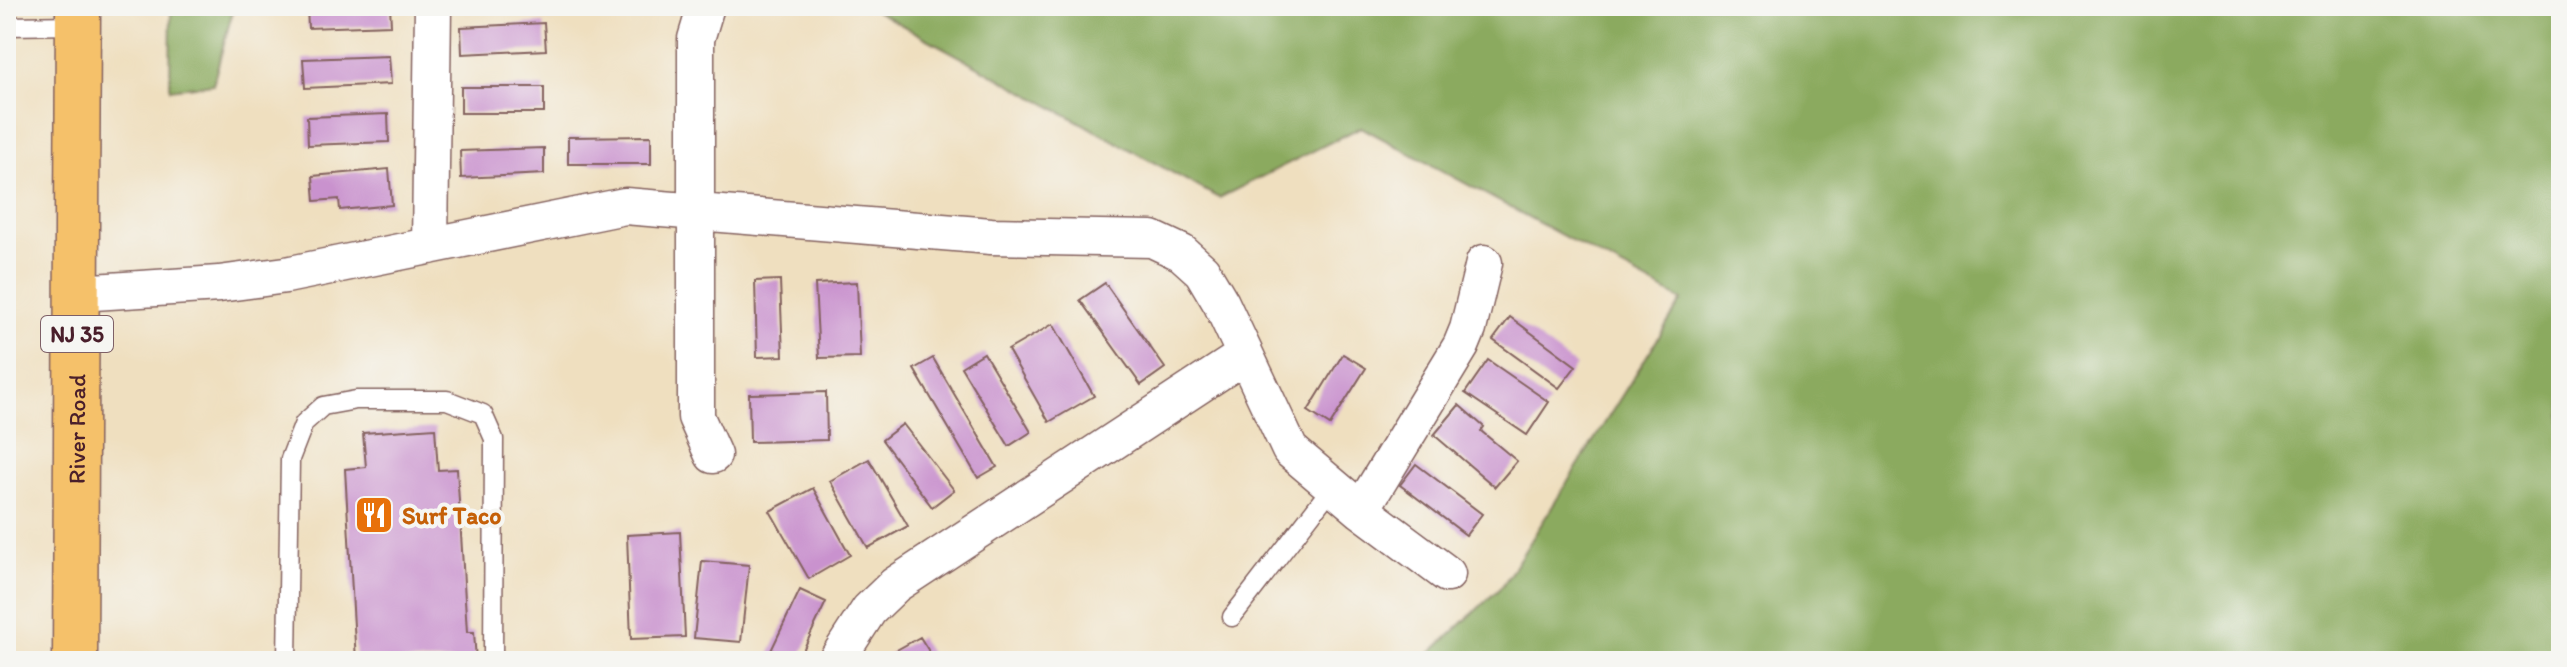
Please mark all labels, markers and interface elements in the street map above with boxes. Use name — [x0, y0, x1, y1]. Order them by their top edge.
road number: NJ 35 — [41, 316, 113, 352]
street label: River Road — [61, 374, 91, 484]
restaurant icon: Surf Taco — [353, 494, 395, 536]
place label: Surf Taco — [402, 501, 501, 530]

